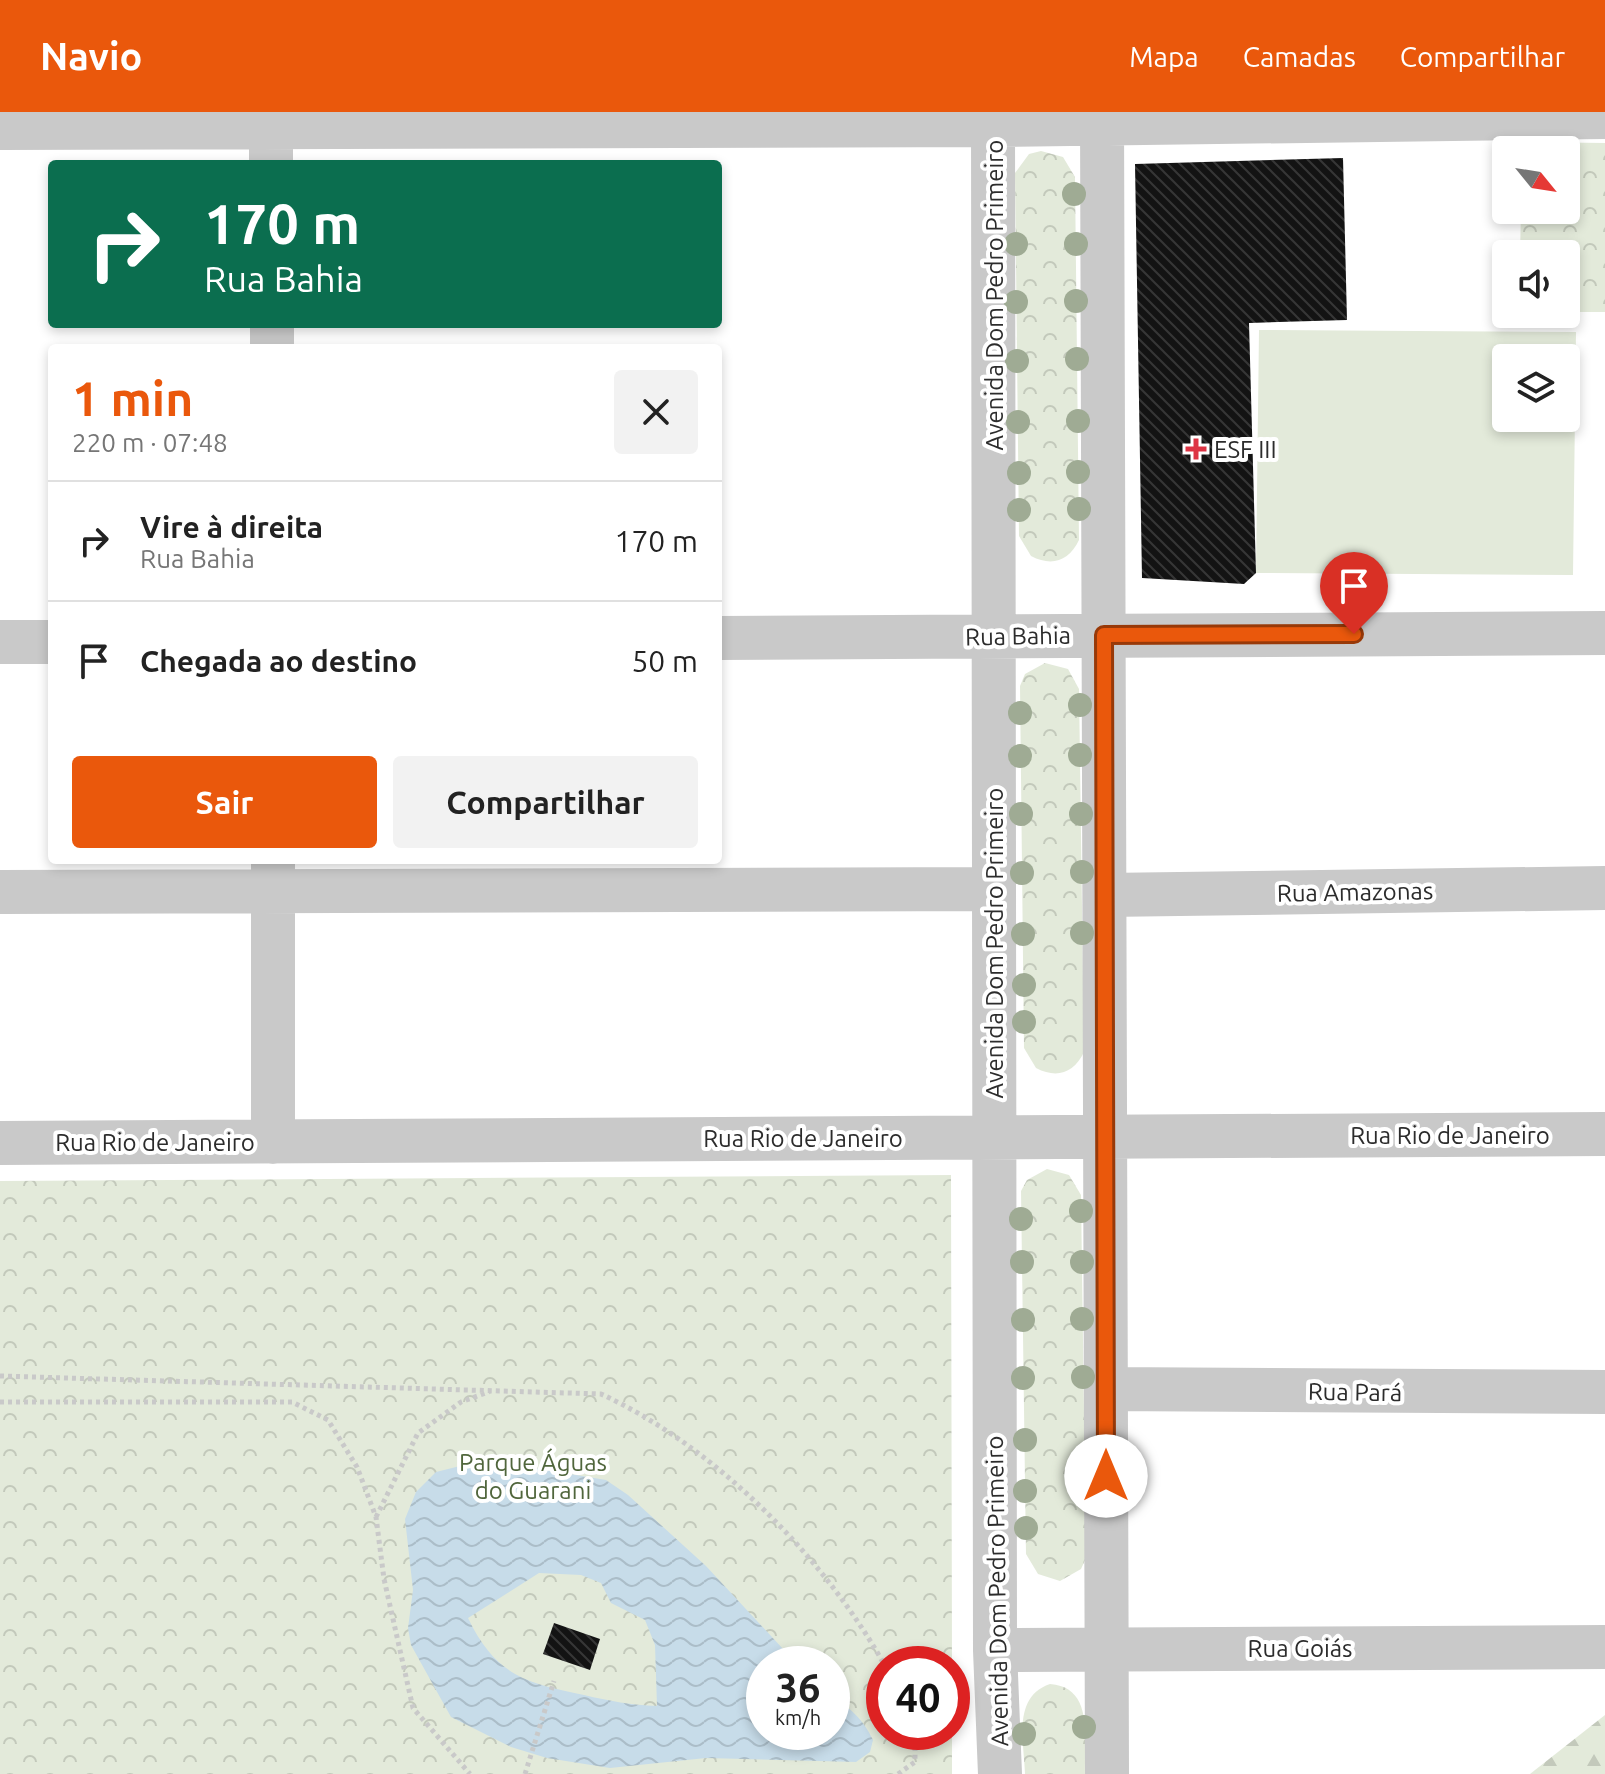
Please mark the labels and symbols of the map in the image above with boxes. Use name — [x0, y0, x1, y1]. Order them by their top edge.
north arrow — [1492, 136, 1580, 224]
street label: Avenida Dom Pedro Primeiro — [981, 140, 1008, 450]
place label: ESF III — [1214, 436, 1277, 463]
marker: ESF III — [1185, 438, 1207, 460]
pin — [1320, 552, 1388, 634]
street label: Rua Bahia — [965, 622, 1071, 650]
street label: Avenida Dom Pedro Primeiro — [981, 788, 1008, 1098]
street label: Rua Amazonas — [1277, 877, 1433, 907]
street label: Rua Rio de Janeiro — [1350, 1122, 1550, 1149]
street label: Rua Rio de Janeiro — [703, 1125, 903, 1152]
street label: Rua Rio de Janeiro — [55, 1129, 255, 1156]
street label: Rua Pará — [1308, 1378, 1402, 1406]
position arrow — [1064, 1434, 1148, 1518]
street label: Avenida Dom Pedro Primeiro — [981, 1435, 1013, 1747]
park label: Parque Águas do Guarani — [459, 1448, 607, 1504]
street label: Rua Goiás — [1247, 1635, 1353, 1662]
speed limit sign: 40 — [866, 1646, 970, 1750]

